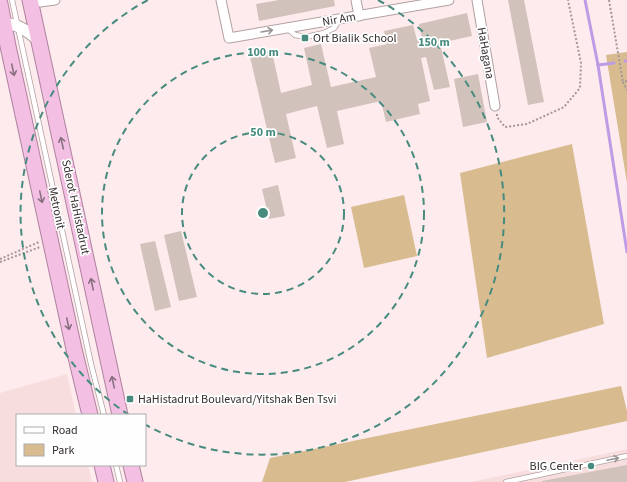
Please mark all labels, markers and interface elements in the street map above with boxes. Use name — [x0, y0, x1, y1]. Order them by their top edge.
street label: Nir Am — [321, 8, 357, 31]
street label: HaHagana — [473, 26, 498, 80]
one-way arrow — [260, 27, 273, 35]
place label: Ort Bialik School — [313, 30, 396, 47]
marker: Ort Bialik School — [300, 33, 310, 43]
text: 150 m — [418, 34, 450, 51]
text: 100 m — [247, 44, 279, 61]
one-way arrow — [9, 63, 17, 76]
text: 50 m — [250, 124, 276, 141]
one-way arrow — [57, 137, 65, 150]
street label: Sderot HaHistadrut — [57, 158, 94, 256]
street label: Metronit — [44, 185, 69, 231]
one-way arrow — [37, 190, 45, 203]
centre of rings — [256, 206, 270, 220]
one-way arrow — [88, 278, 96, 291]
one-way arrow — [65, 317, 73, 330]
one-way arrow — [109, 376, 117, 389]
place label: HaHistadrut Boulevard/Yitshak Ben Tsvi — [138, 391, 336, 408]
marker: HaHistadrut Boulevard/Yitshak Ben Tsvi — [125, 394, 135, 404]
legend — [16, 414, 146, 466]
text: Road — [52, 422, 78, 439]
text: Park — [52, 442, 74, 459]
one-way arrow — [606, 455, 619, 463]
place label: BIG Center — [530, 458, 584, 475]
marker: BIG Center — [586, 461, 596, 471]

